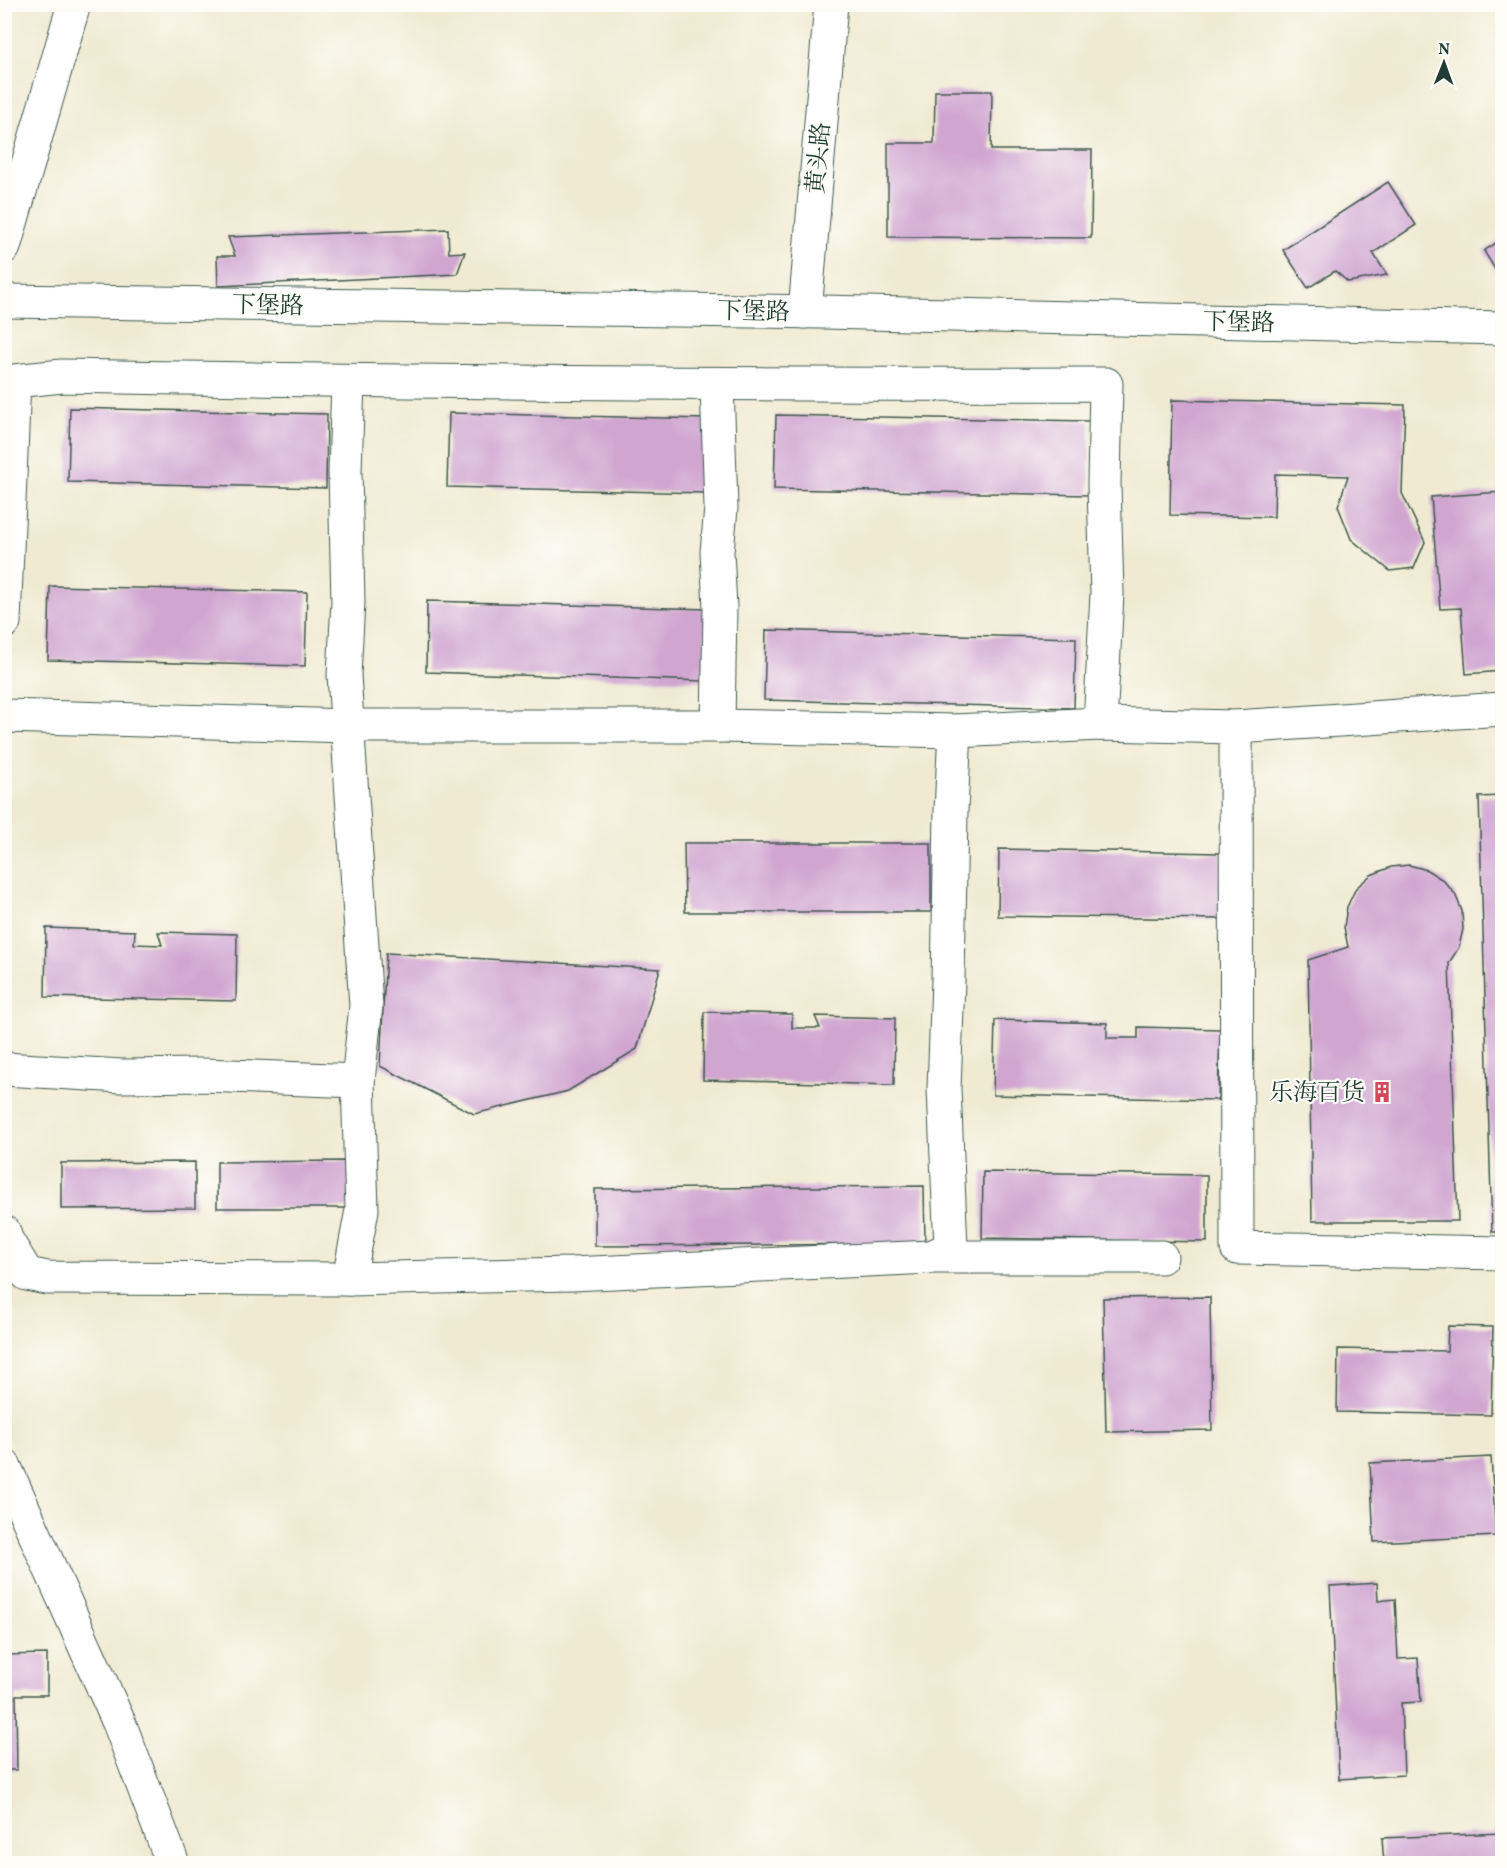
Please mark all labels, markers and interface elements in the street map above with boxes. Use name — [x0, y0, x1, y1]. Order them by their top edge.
north arrow — [1414, 33, 1474, 93]
text: N — [1438, 39, 1451, 61]
street label: 黄头路 — [800, 121, 840, 196]
street label: 下堡路 — [232, 289, 304, 325]
street label: 下堡路 — [718, 295, 790, 331]
street label: 下堡路 — [1203, 306, 1275, 342]
place label: 乐海百货 — [1269, 1077, 1365, 1111]
building icon: 乐海百货 — [1370, 1080, 1394, 1104]

